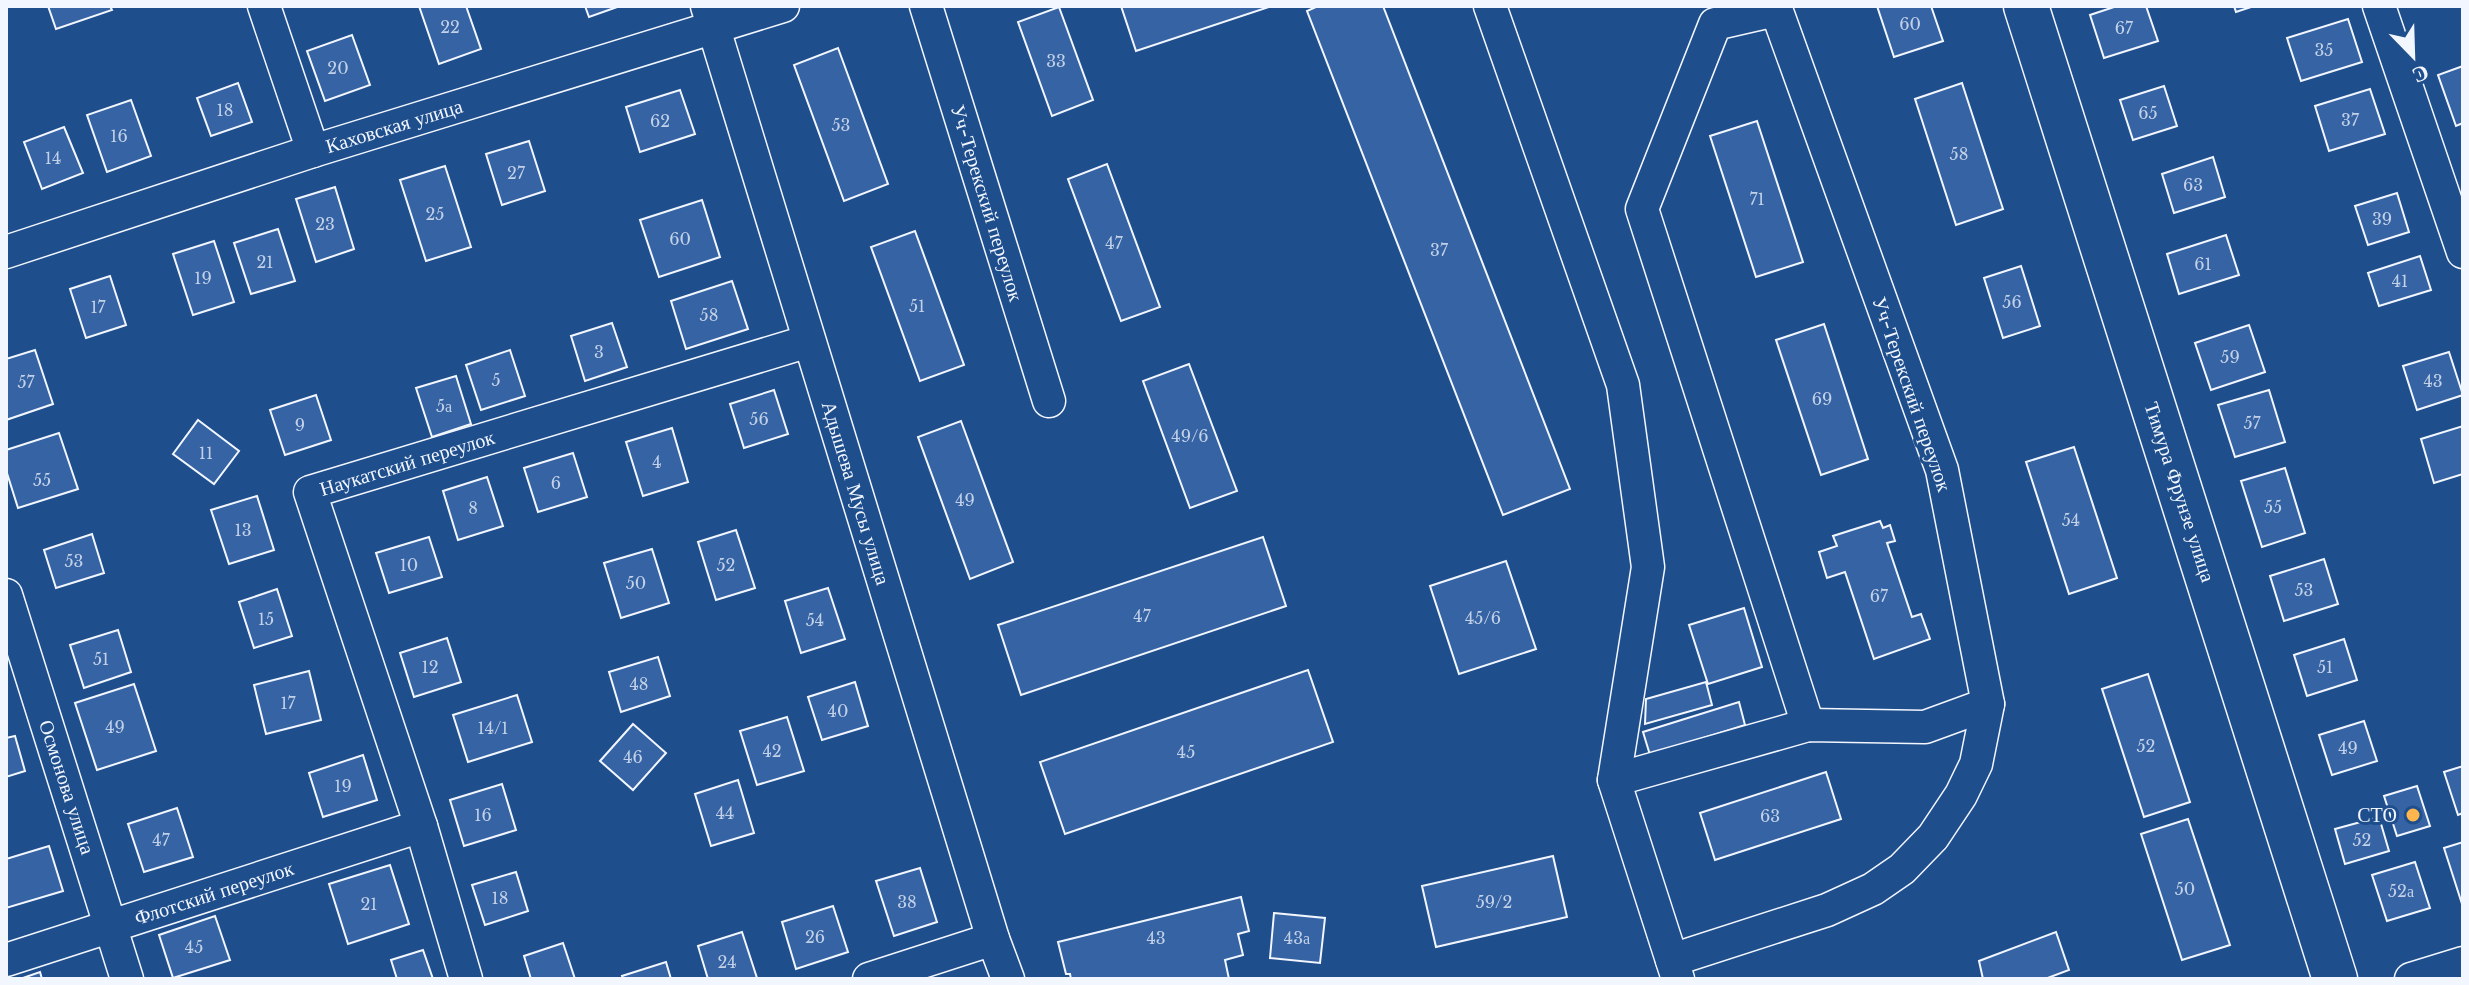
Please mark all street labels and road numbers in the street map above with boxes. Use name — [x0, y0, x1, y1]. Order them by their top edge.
street label: Каховская улица — [323, 94, 466, 158]
street label: Уч-Терекский переулок — [946, 102, 1028, 305]
street label: Уч-Терекский переулок — [1867, 293, 1957, 495]
street label: Адышева Мусы улица — [817, 398, 895, 588]
street label: Тимура Фрунзе улица — [2140, 399, 2220, 585]
street label: Наукатский переулок — [317, 425, 498, 501]
street label: Осмонова улица — [34, 717, 100, 857]
street label: Флотский переулок — [131, 856, 297, 930]

